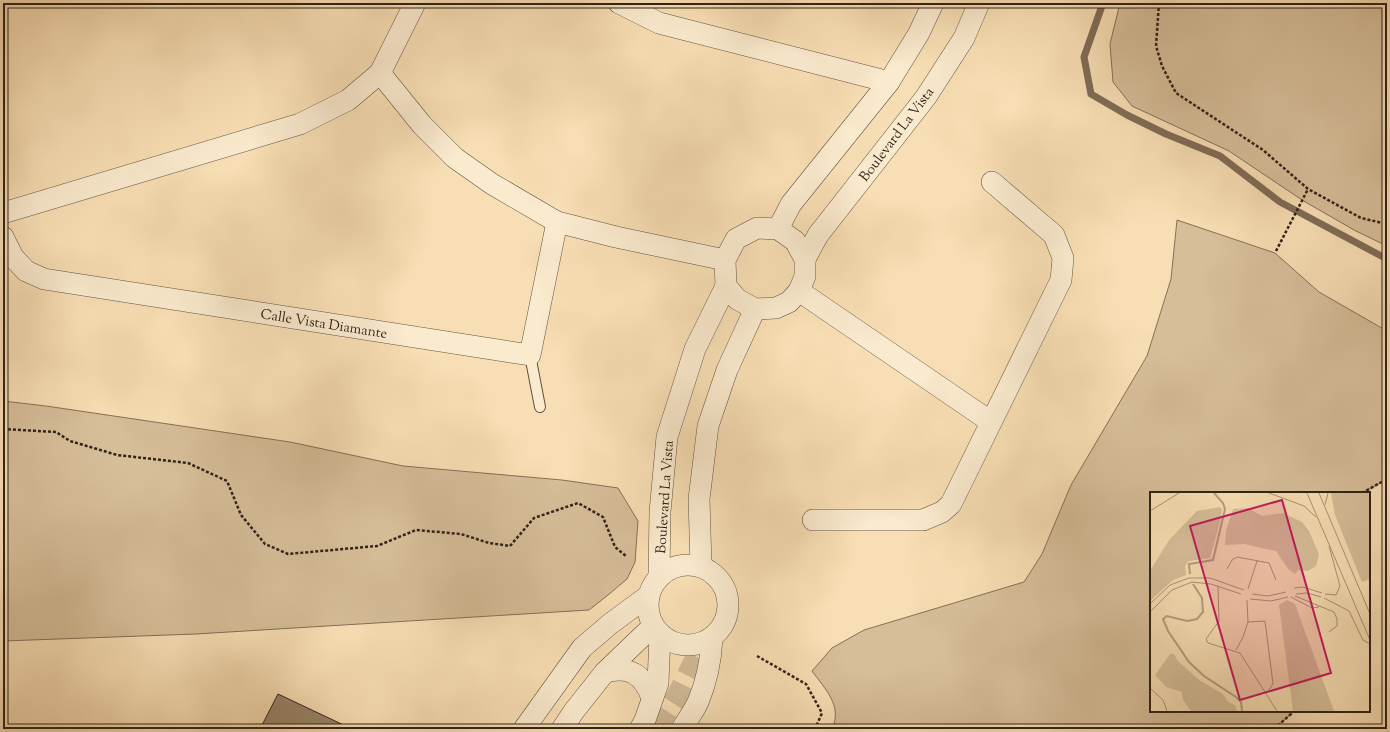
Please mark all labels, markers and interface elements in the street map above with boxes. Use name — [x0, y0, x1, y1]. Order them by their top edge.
street label: Boulevard La Vista — [855, 83, 940, 187]
street label: Calle Vista Diamante — [259, 305, 388, 345]
street label: Boulevard La Vista — [652, 439, 680, 554]
inset map — [1150, 492, 1370, 712]

